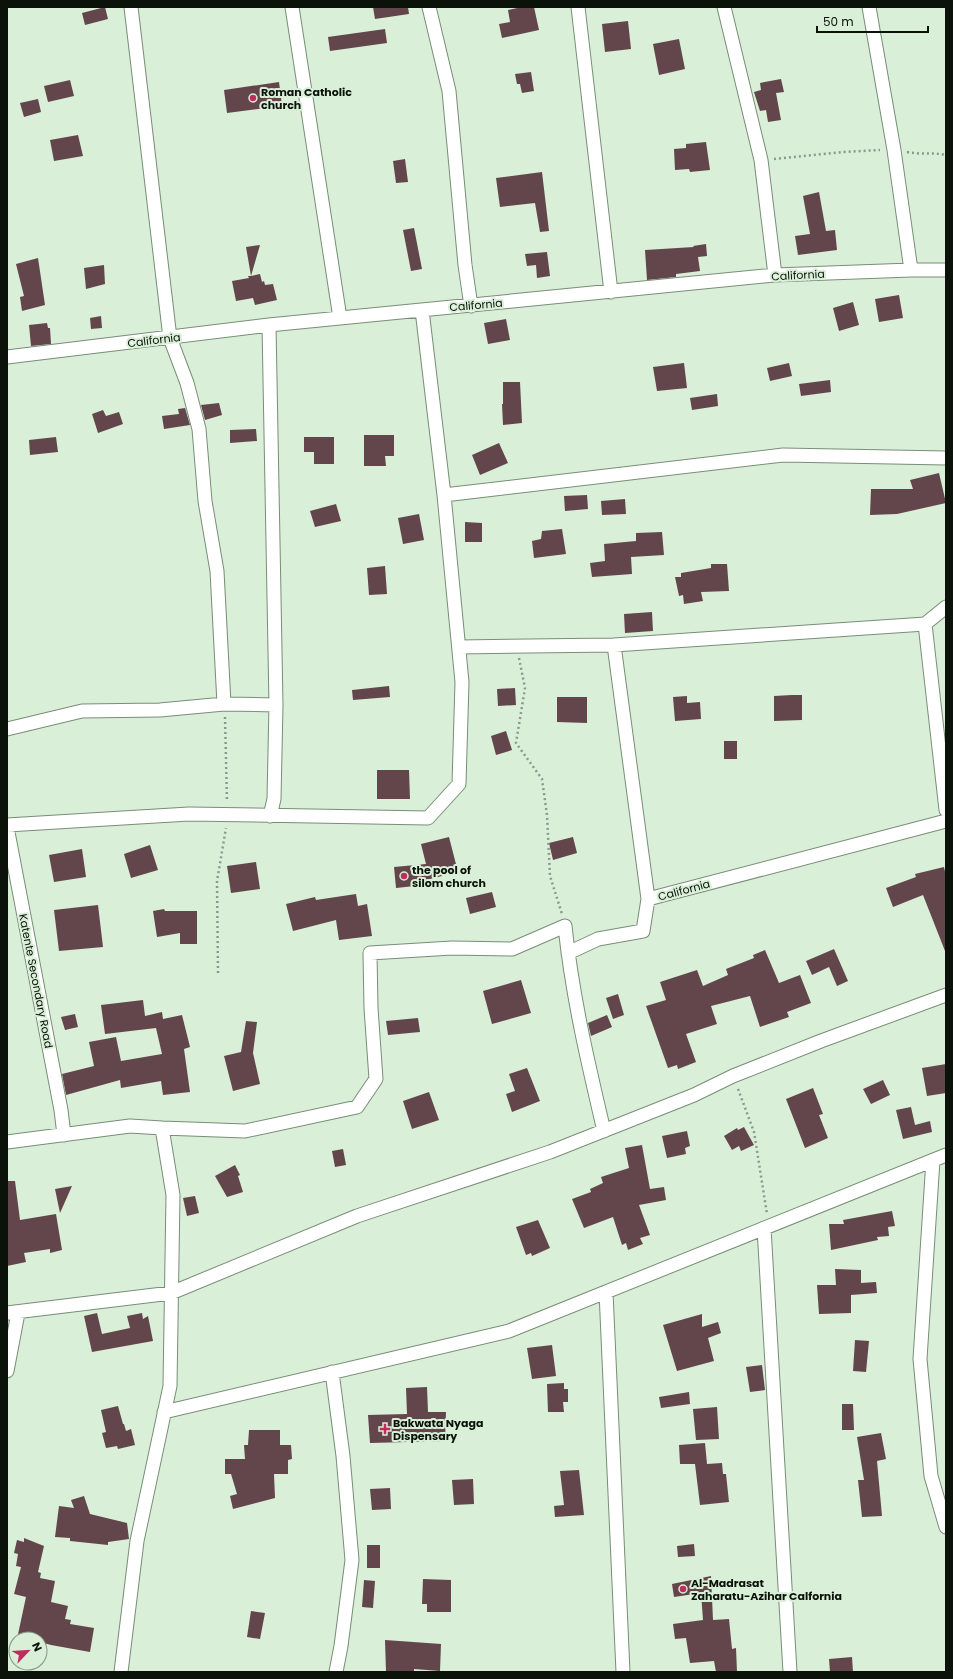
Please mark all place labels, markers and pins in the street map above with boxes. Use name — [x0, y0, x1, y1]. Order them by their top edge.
place label: Roman Catholic church — [261, 84, 352, 113]
marker: Roman Catholic church — [248, 93, 258, 103]
place label: the pool of silom church — [412, 862, 486, 891]
marker: the pool of silom church — [399, 871, 409, 881]
place label: Bakwata Nyaga Dispensary — [393, 1415, 483, 1444]
marker: Bakwata Nyaga Dispensary — [380, 1424, 390, 1434]
place label: Al-Madrasat Zaharatu-Azihar Calfornia — [691, 1575, 842, 1604]
marker: Al-Madrasat Zaharatu-Azihar Calfornia — [678, 1584, 688, 1594]

